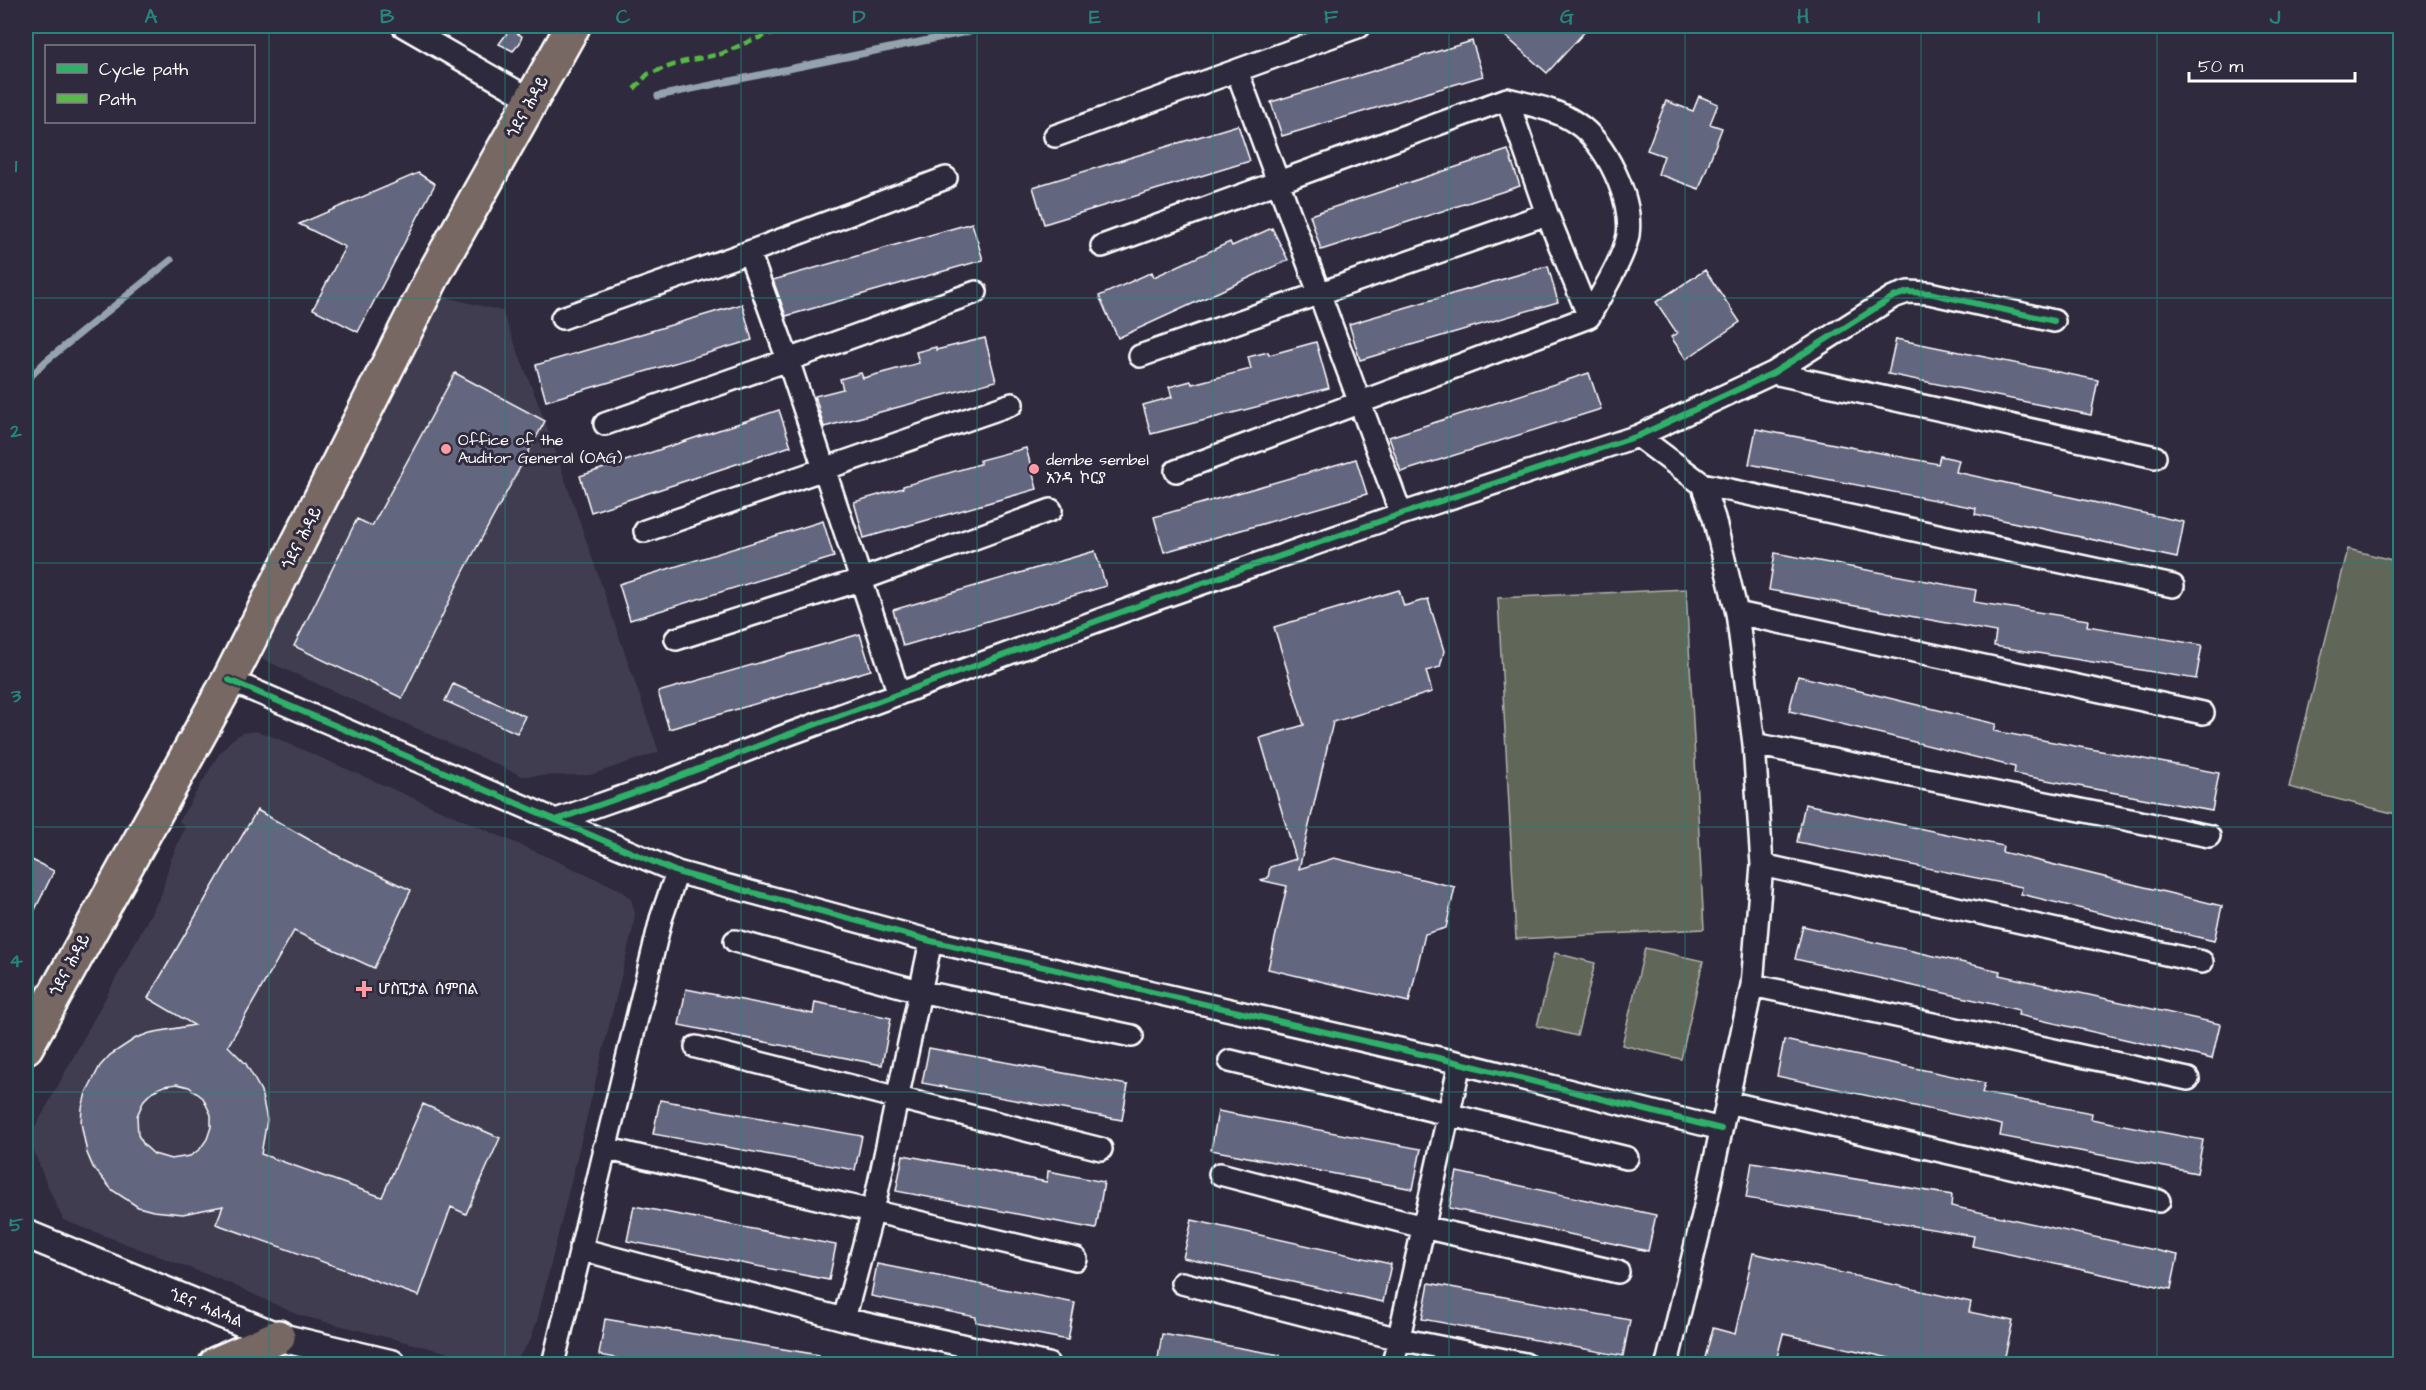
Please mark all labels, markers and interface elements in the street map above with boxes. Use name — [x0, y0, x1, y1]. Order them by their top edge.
text: A — [145, 3, 158, 31]
text: B — [380, 3, 395, 31]
text: C — [616, 3, 631, 31]
text: D — [853, 3, 866, 31]
text: E — [1089, 3, 1101, 31]
text: F — [1324, 3, 1339, 31]
text: G — [1560, 3, 1574, 31]
text: H — [1797, 3, 1809, 31]
text: I — [2037, 3, 2041, 31]
text: J — [2269, 3, 2281, 31]
legend — [45, 45, 255, 123]
scale bar — [2189, 45, 2356, 83]
text: 50 m — [2198, 54, 2243, 79]
text: Cycle path — [99, 57, 188, 83]
street label: ጎደና ሕዳይ — [502, 72, 554, 142]
text: Path — [99, 87, 136, 112]
text: 1 — [15, 152, 18, 180]
text: 2 — [9, 417, 22, 445]
place label: Office of the Auditor General (OAG) — [458, 429, 623, 469]
marker: Office of the Auditor General (OAG) — [439, 442, 453, 456]
place label: dembe sembel አንዳ ኮርያ — [1046, 449, 1149, 489]
marker: dembe sembel አንዳ ኮርያ — [1027, 462, 1041, 476]
street label: ጎደና ሕዳይ — [277, 503, 327, 573]
text: 3 — [10, 682, 22, 710]
street label: ጎደና ሕዳይ — [44, 930, 96, 1000]
text: 4 — [9, 947, 23, 975]
place label: ሆስፒታል ሰምበል — [378, 978, 478, 1000]
marker: ሆስፒታል ሰምበል — [355, 980, 373, 998]
text: 5 — [9, 1211, 24, 1239]
street label: ጎደና ሓልሓል — [166, 1283, 247, 1333]

